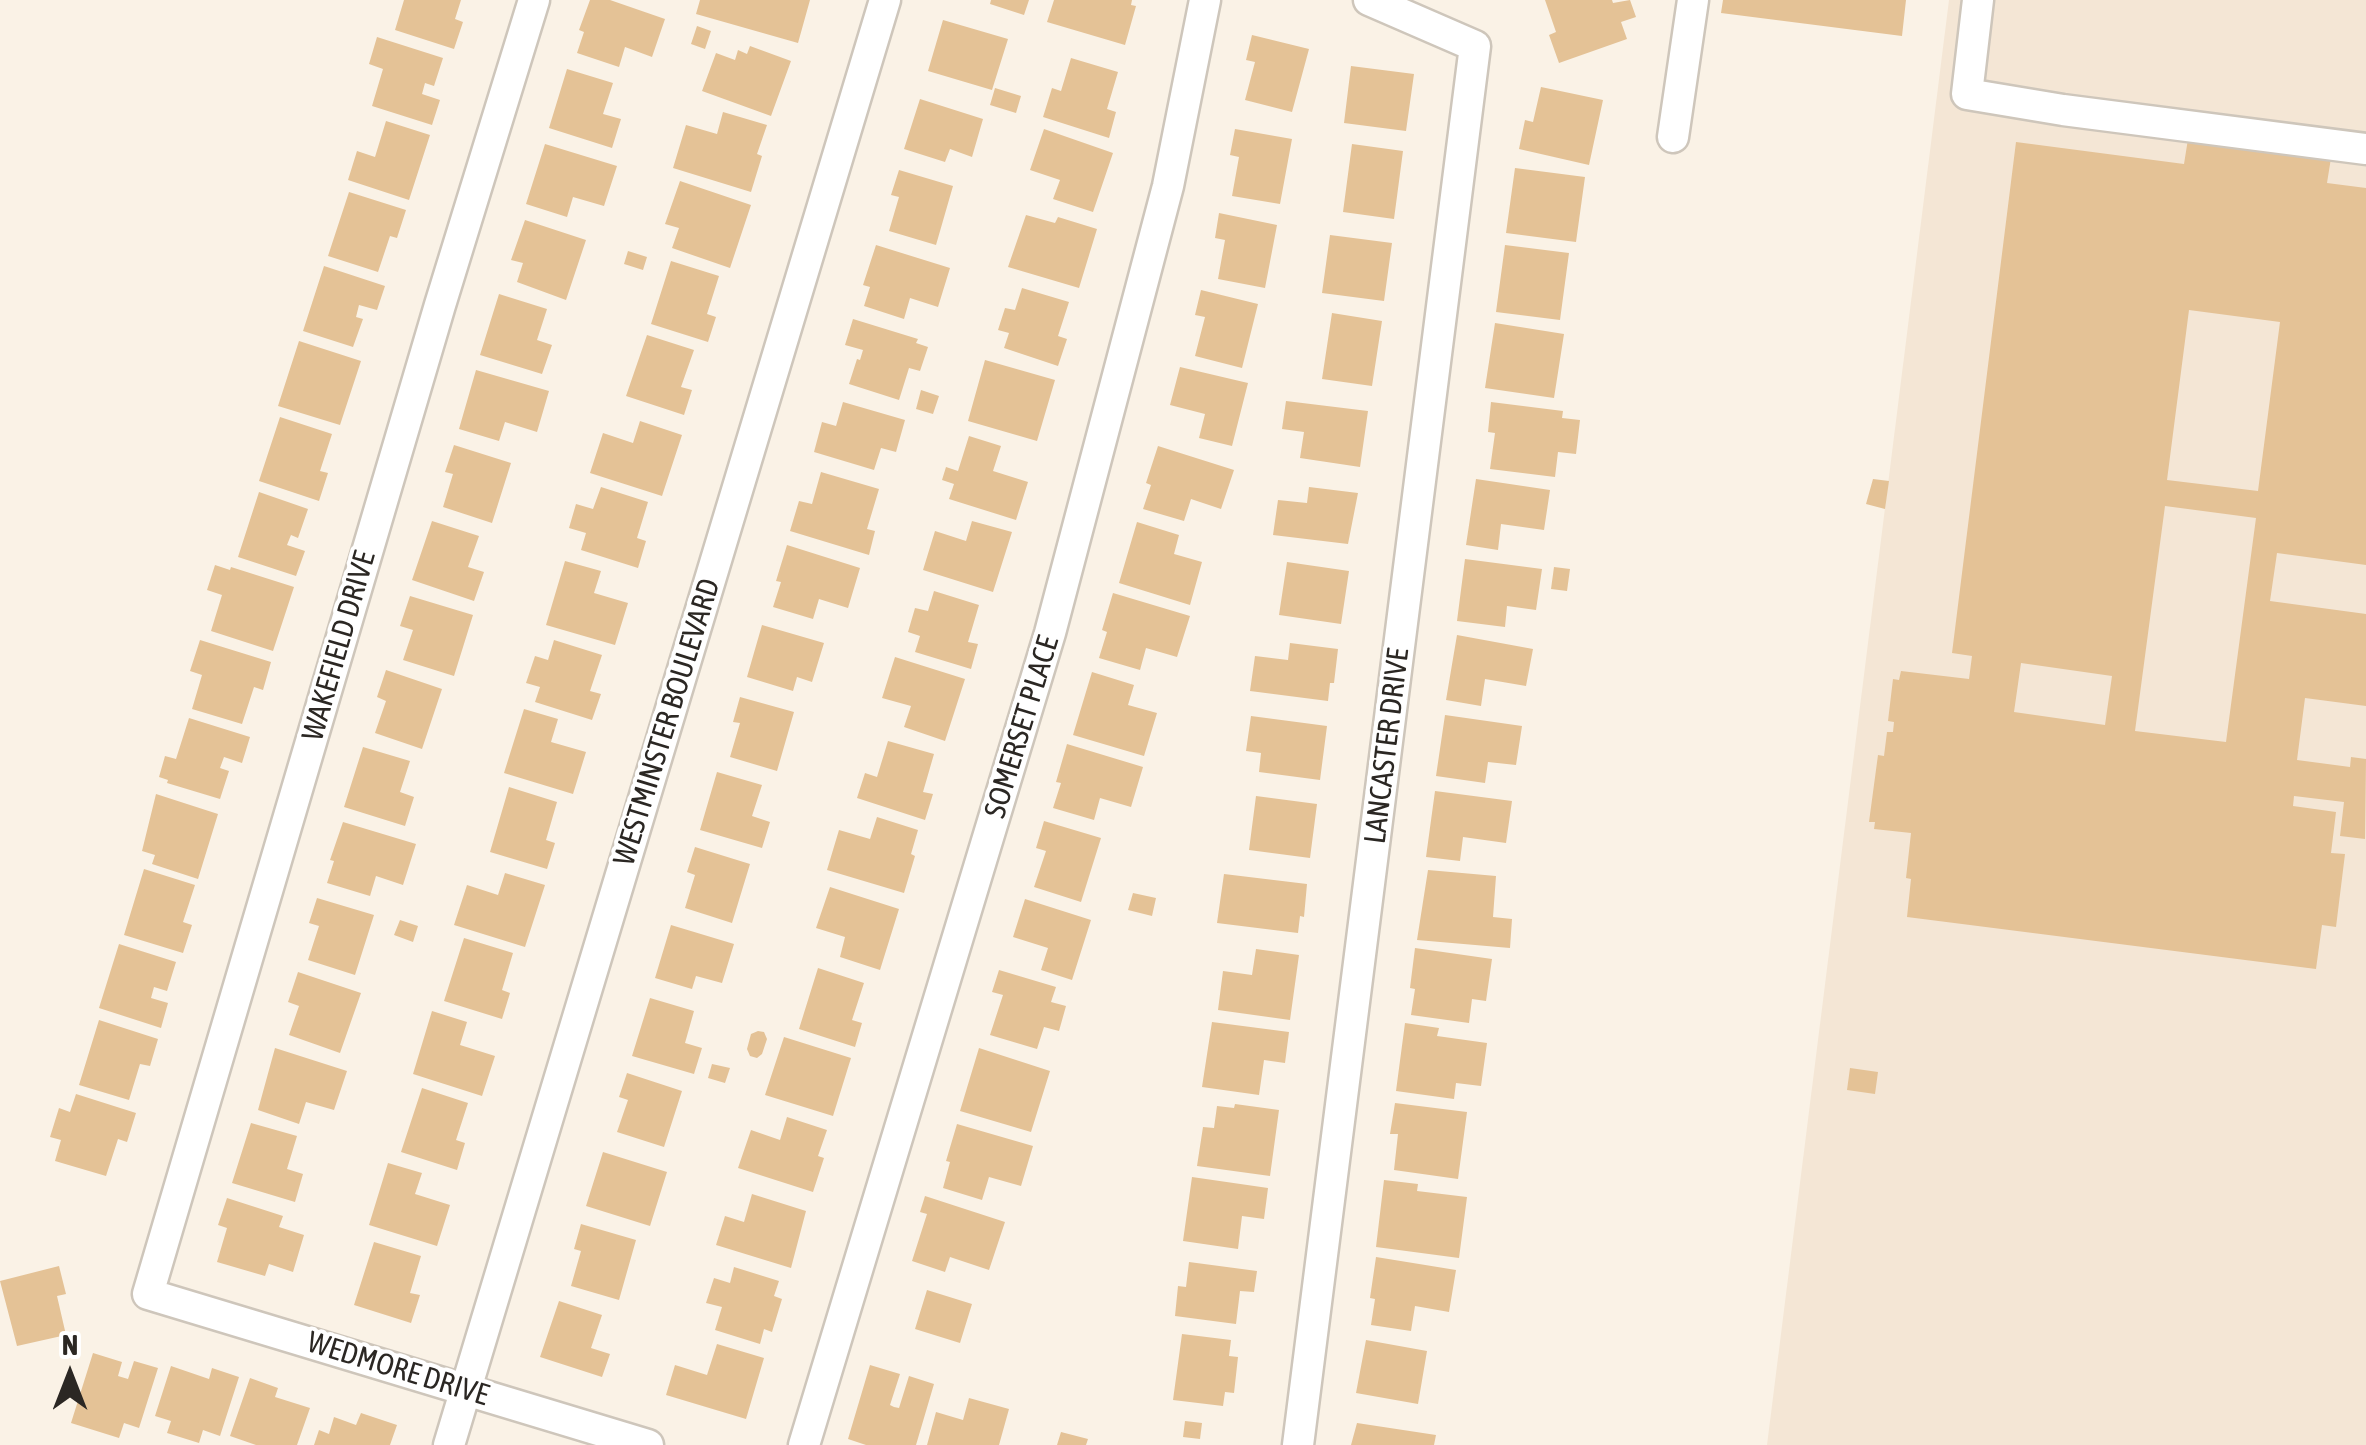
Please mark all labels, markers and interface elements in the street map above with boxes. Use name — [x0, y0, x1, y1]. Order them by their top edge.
street label: WAKEFIELD DRIVE — [295, 547, 383, 745]
street label: WESTMINSTER BOULEVARD — [606, 574, 728, 870]
street label: SOMERSET PLACE — [977, 632, 1067, 822]
street label: LANCASTER DRIVE — [1357, 646, 1417, 846]
street label: WEDMORE DRIVE — [303, 1324, 493, 1414]
north arrow — [20, 1325, 120, 1425]
text: N — [62, 1329, 78, 1361]

